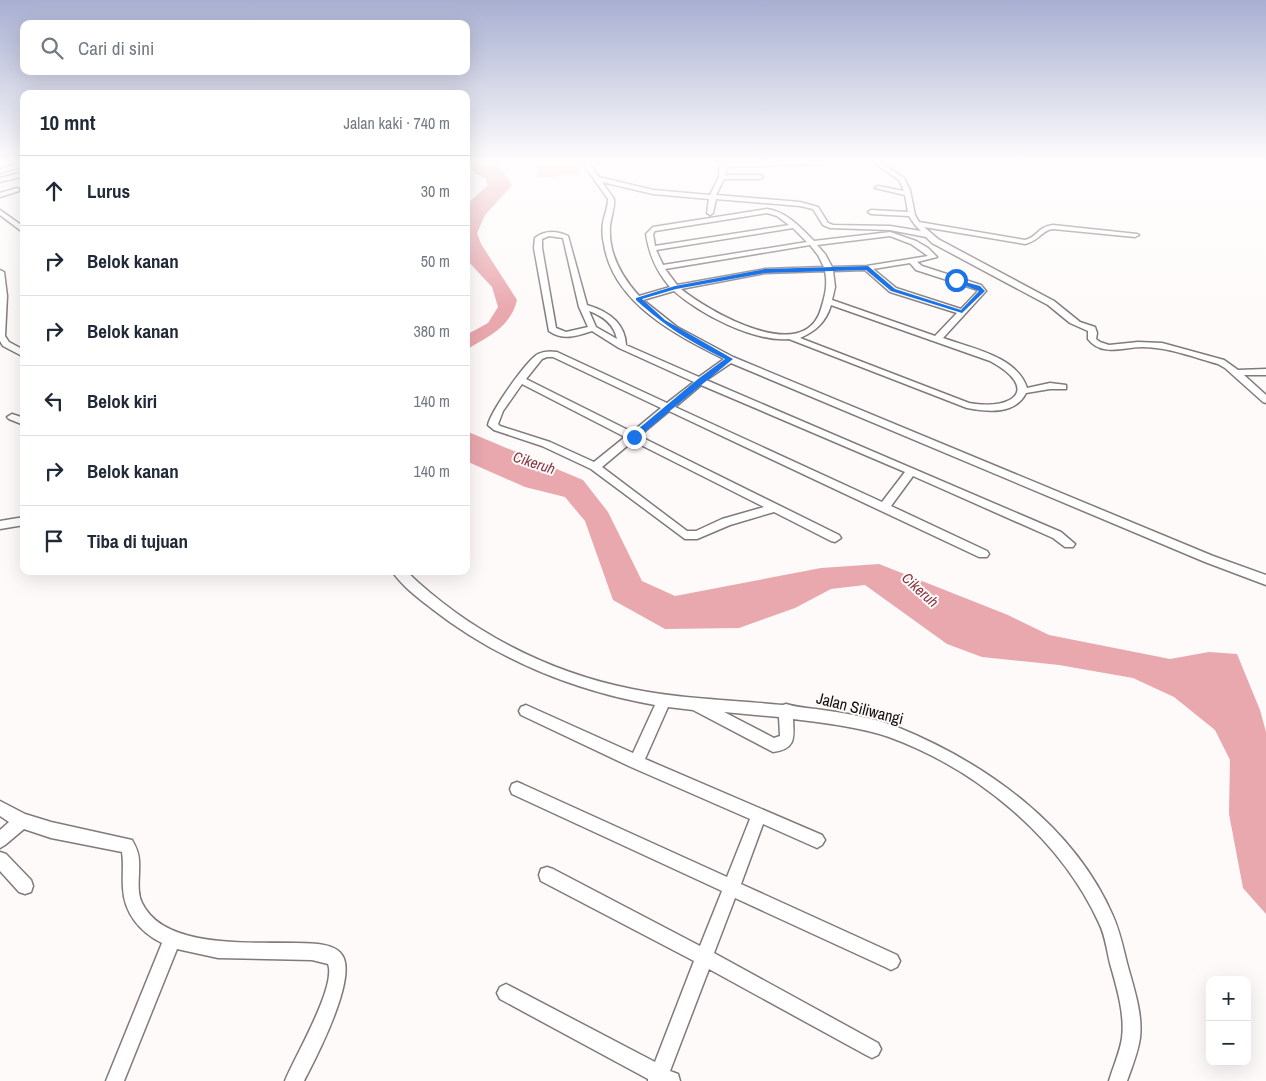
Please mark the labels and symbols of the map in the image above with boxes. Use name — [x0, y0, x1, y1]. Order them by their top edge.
route start — [945, 269, 968, 292]
route end — [623, 426, 646, 449]
water label: Cikeruh — [510, 446, 558, 479]
water label: Cikeruh — [897, 567, 943, 612]
street label: Jalan Siliwangi — [814, 687, 906, 729]

